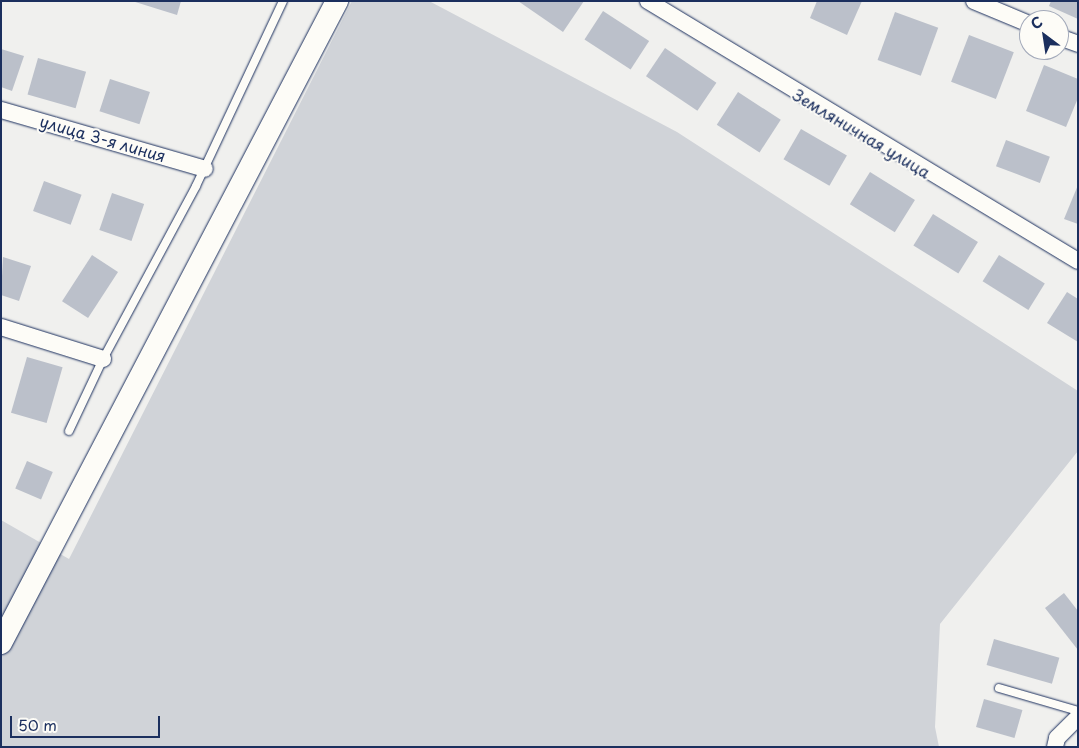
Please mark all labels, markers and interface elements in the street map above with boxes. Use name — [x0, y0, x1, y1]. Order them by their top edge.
north arrow — [1019, 10, 1069, 60]
text: С — [1027, 11, 1046, 34]
street label: Земляничная улица — [789, 84, 935, 182]
street label: улица 3-я линия — [37, 111, 169, 165]
scale bar — [12, 706, 162, 738]
text: 50 m — [18, 713, 57, 736]

